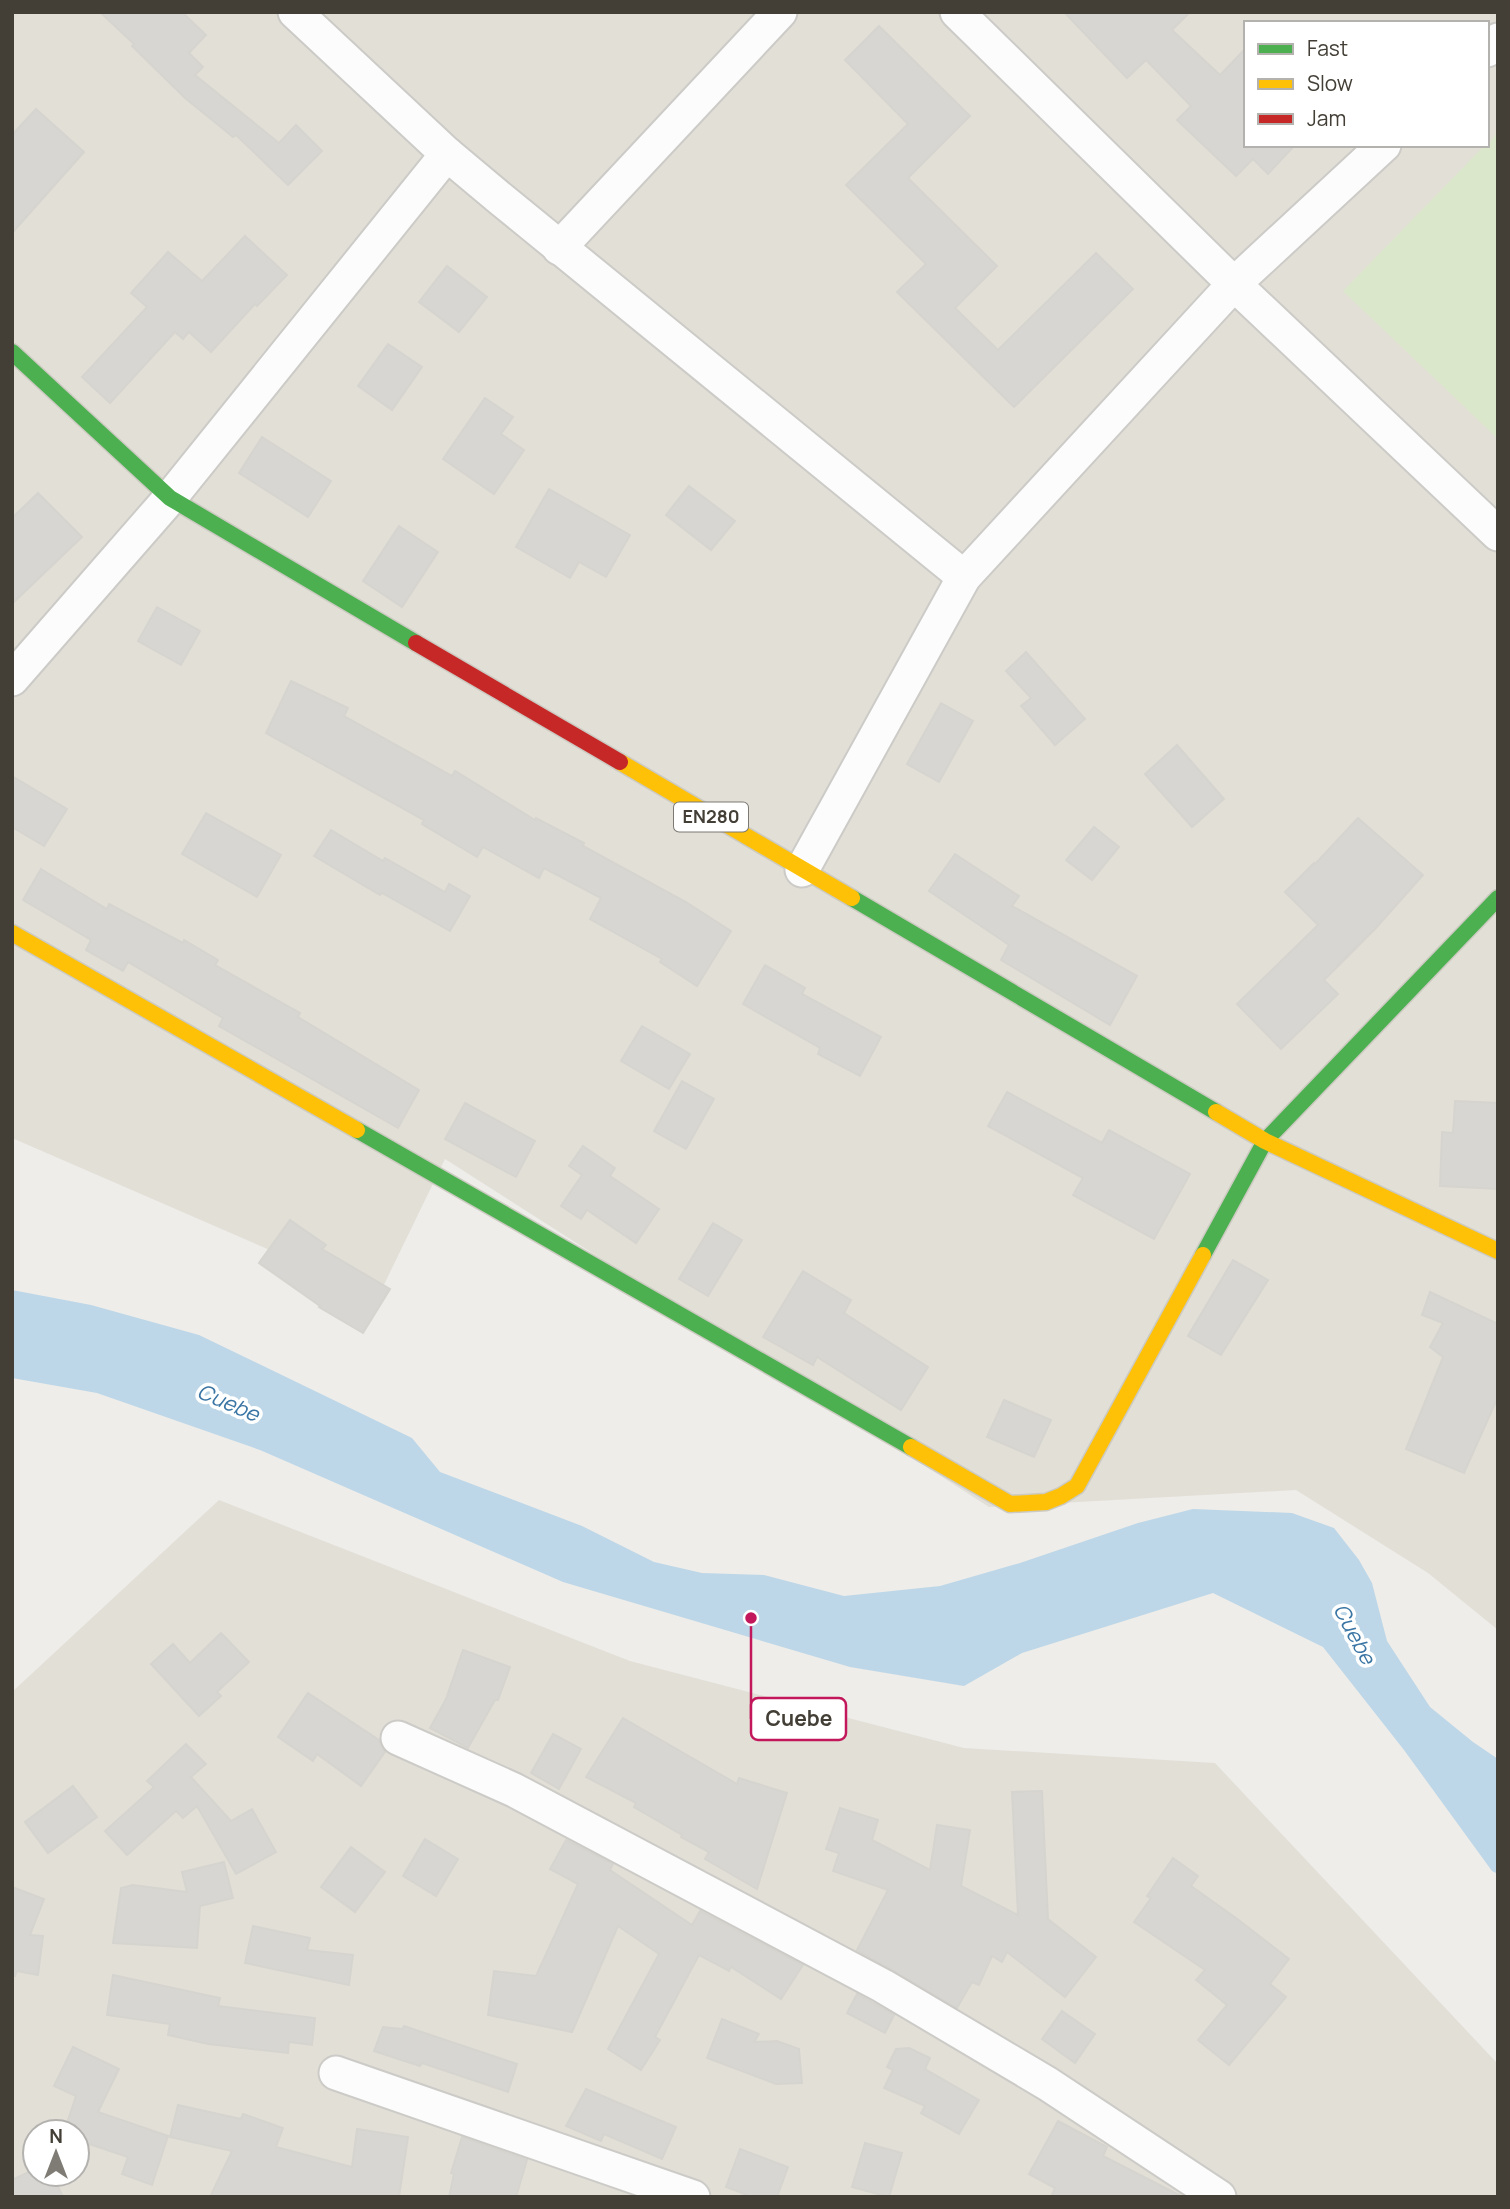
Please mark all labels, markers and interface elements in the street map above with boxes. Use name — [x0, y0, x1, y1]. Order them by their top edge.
legend — [1244, 21, 1489, 147]
text: Fast — [1307, 34, 1348, 62]
text: Slow — [1307, 69, 1353, 97]
text: Jam — [1307, 104, 1346, 132]
road number: EN280 — [674, 802, 748, 832]
water label: Cuebe — [193, 1377, 265, 1428]
water label: Cuebe — [1327, 1598, 1383, 1670]
callout: Cuebe — [751, 1698, 846, 1740]
text: Cuebe — [766, 1704, 832, 1732]
north arrow — [21, 2118, 91, 2188]
text: N — [49, 2123, 63, 2149]

